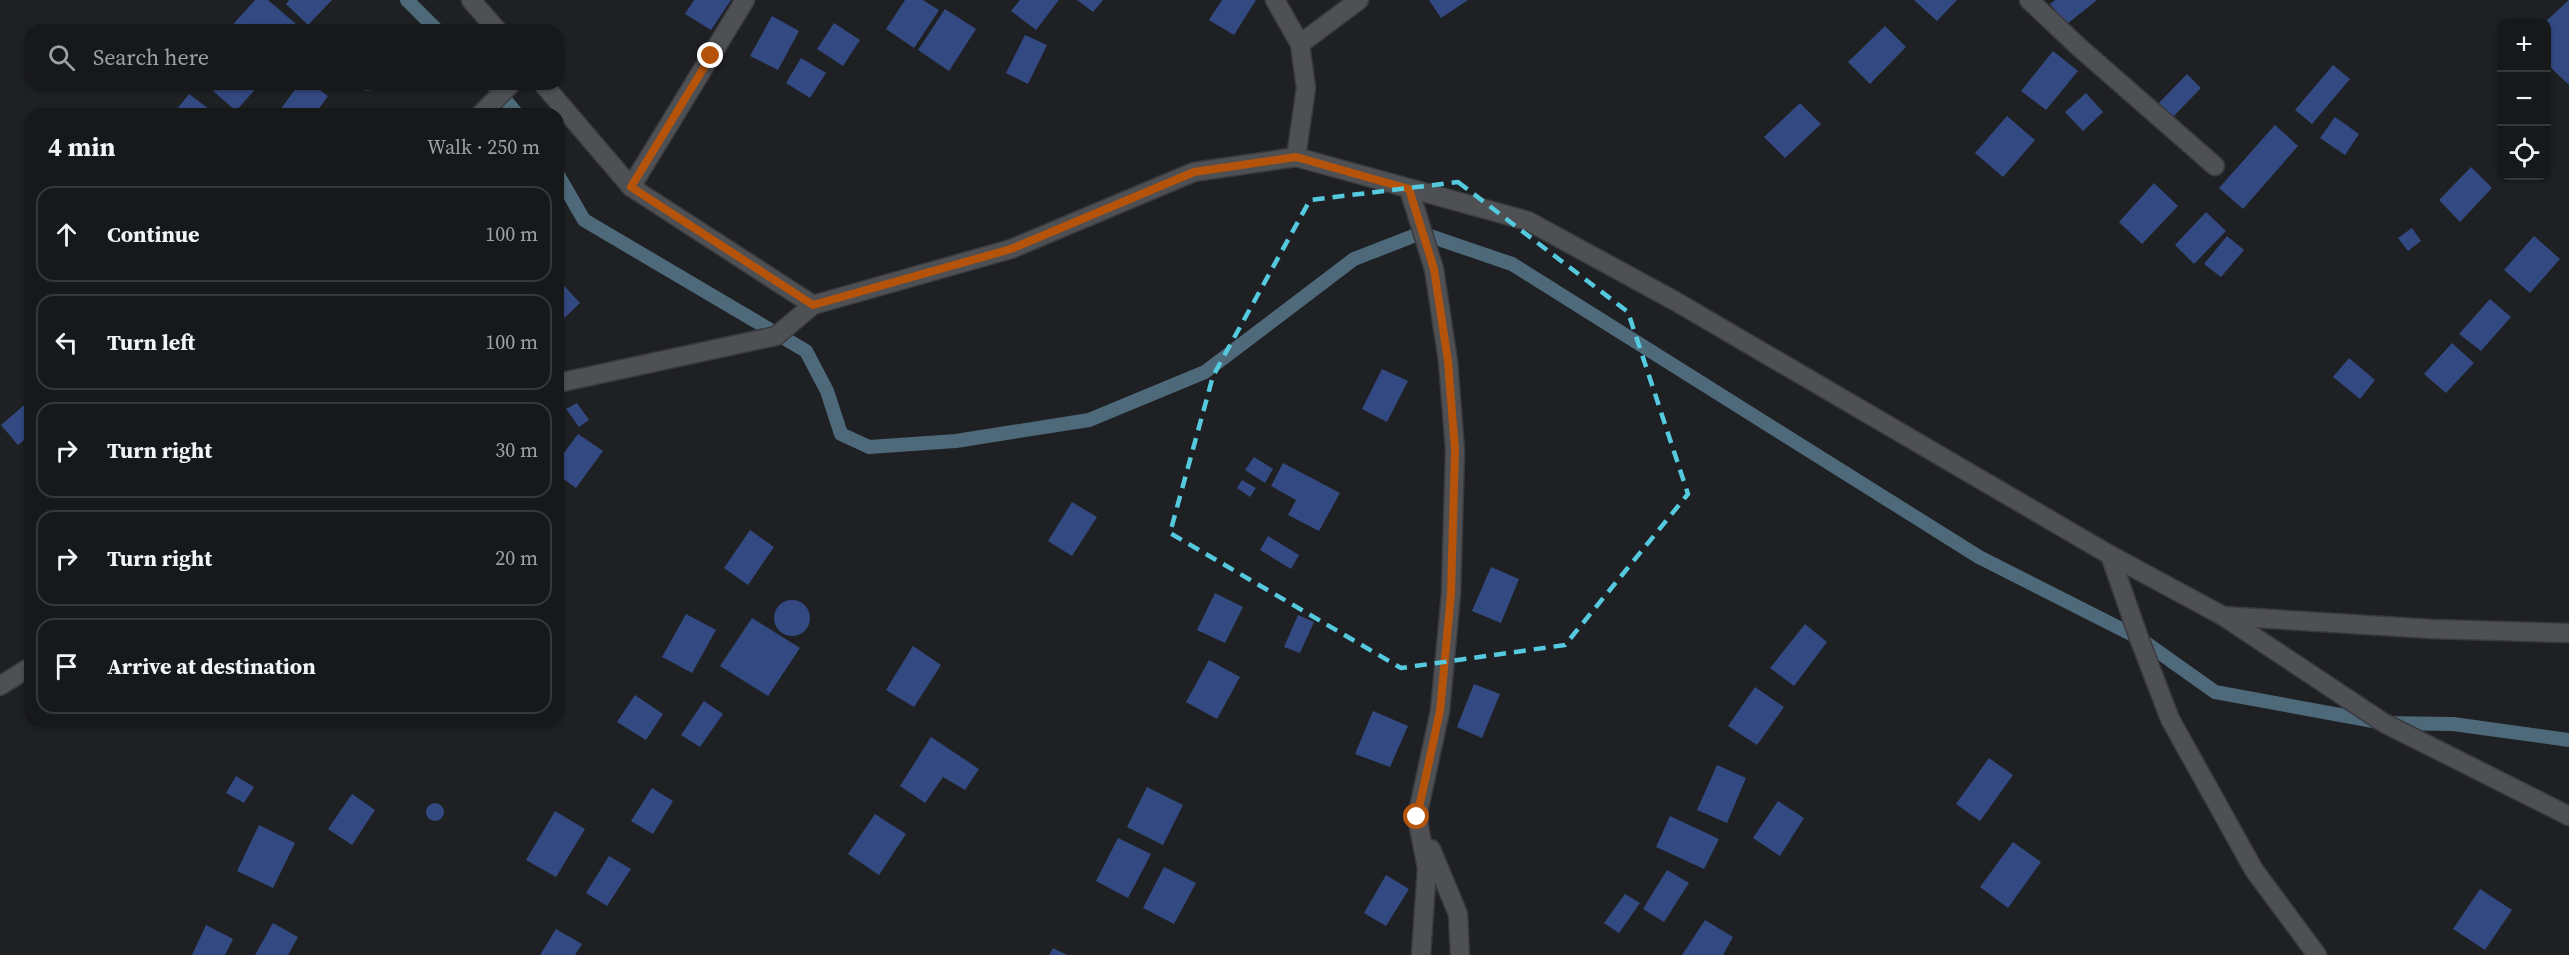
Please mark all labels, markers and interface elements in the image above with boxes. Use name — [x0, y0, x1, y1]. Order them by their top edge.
map controls — [2497, 18, 2551, 180]
button: + — [2497, 18, 2551, 72]
search box — [24, 24, 564, 90]
icon: search — [45, 41, 78, 74]
text: Search here — [93, 42, 209, 72]
route end — [697, 42, 723, 68]
button: − — [2497, 72, 2551, 126]
button: locate — [2497, 126, 2551, 180]
text: 4 min — [48, 129, 115, 165]
text: Walk · 250 m — [427, 133, 540, 161]
icon: ahead — [50, 218, 83, 251]
text: Continue — [107, 219, 200, 249]
text: 100 m — [485, 220, 538, 248]
icon: left — [50, 326, 83, 359]
text: Turn left — [107, 327, 195, 357]
text: 100 m — [485, 328, 538, 356]
icon: right — [50, 434, 83, 467]
text: Turn right — [107, 435, 212, 465]
text: 30 m — [495, 436, 538, 464]
icon: right — [50, 542, 83, 575]
text: Turn right — [107, 543, 212, 573]
text: 20 m — [495, 544, 538, 572]
icon: arrive — [50, 650, 83, 683]
text: Arrive at destination — [107, 651, 316, 681]
route start — [1403, 803, 1429, 829]

